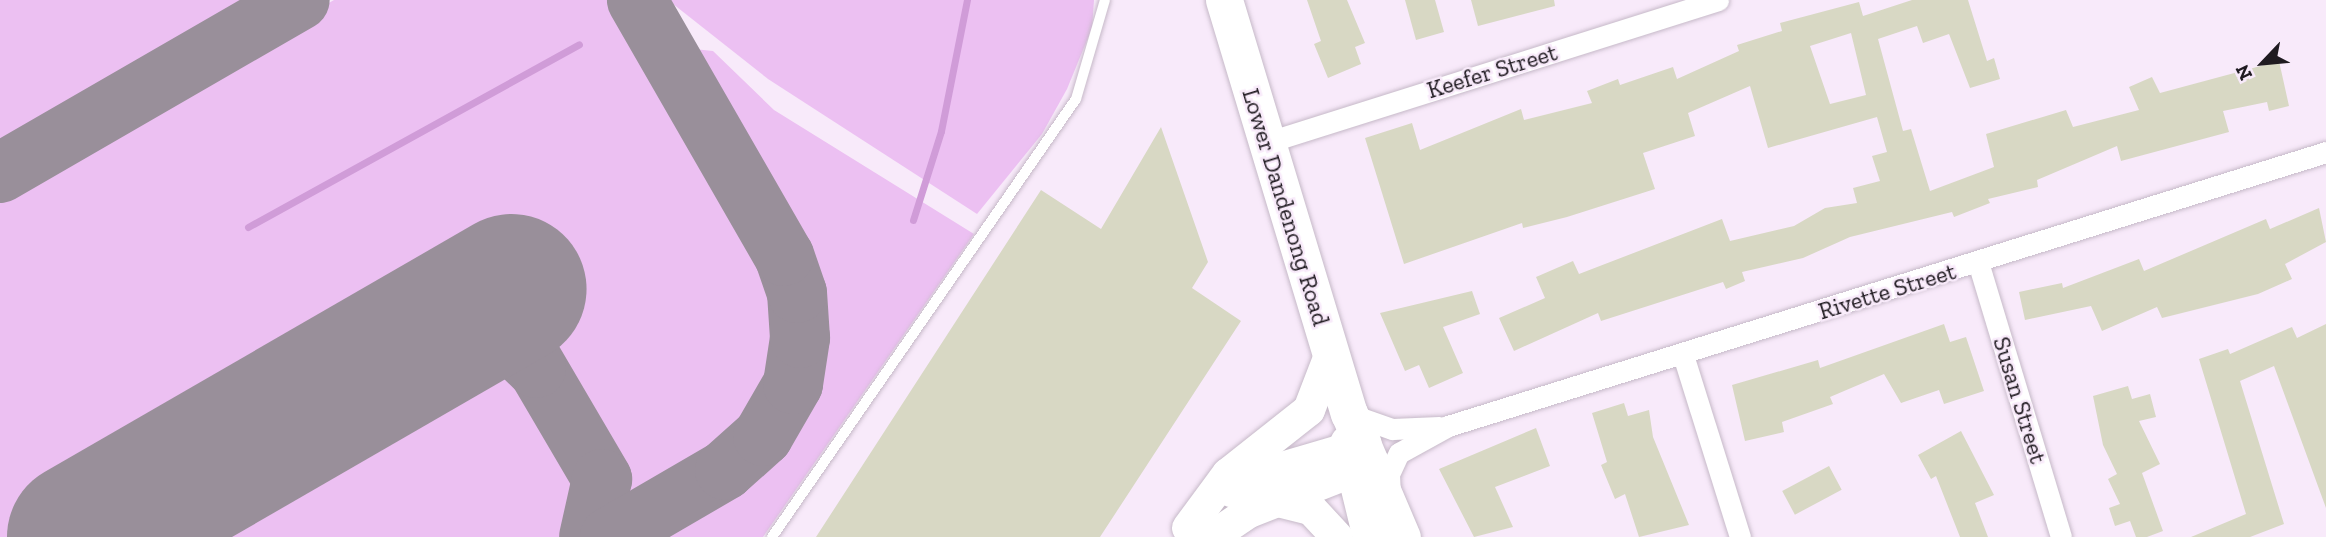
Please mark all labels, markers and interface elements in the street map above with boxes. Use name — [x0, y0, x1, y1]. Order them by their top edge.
north arrow — [2228, 28, 2298, 98]
street label: Keefer Street — [1423, 37, 1561, 105]
text: N — [2230, 61, 2257, 84]
street label: Lower Dandenong Road — [1236, 85, 1336, 329]
street label: Rivette Street — [1815, 256, 1959, 326]
street label: Susan Street — [1987, 333, 2053, 467]

